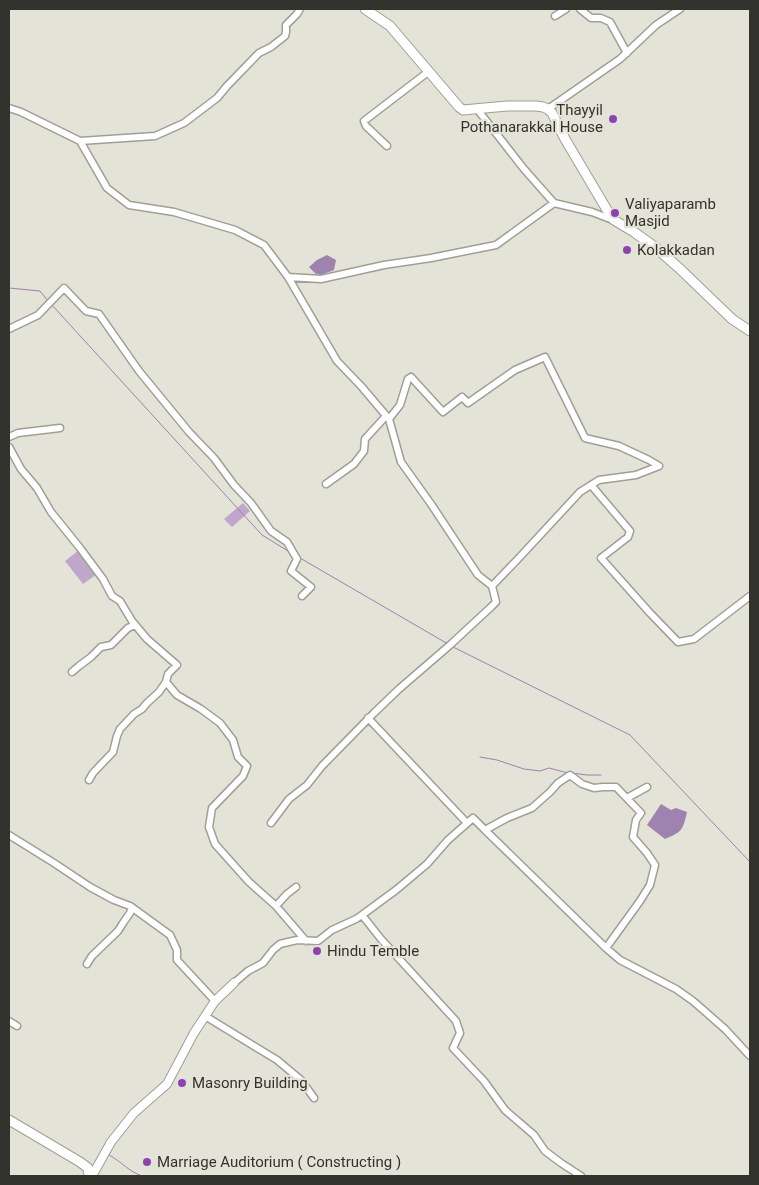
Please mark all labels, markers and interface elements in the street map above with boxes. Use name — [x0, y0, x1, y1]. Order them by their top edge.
place label: Thayyil Pothanarakkal House — [460, 101, 603, 136]
marker: Thayyil Pothanarakkal House — [607, 113, 619, 125]
place label: Valiyaparamb Masjid — [625, 195, 716, 230]
marker: Valiyaparamb Masjid — [609, 207, 621, 219]
place label: Kolakkadan — [637, 241, 715, 259]
marker: Kolakkadan — [621, 244, 633, 256]
place label: Hindu Temble — [327, 942, 419, 960]
marker: Hindu Temble — [311, 945, 323, 957]
place label: Masonry Building — [192, 1074, 308, 1092]
marker: Masonry Building — [176, 1077, 188, 1089]
place label: Marriage Auditorium ( Constructing ) — [157, 1153, 401, 1171]
marker: Marriage Auditorium ( Constructing ) — [141, 1156, 153, 1168]

